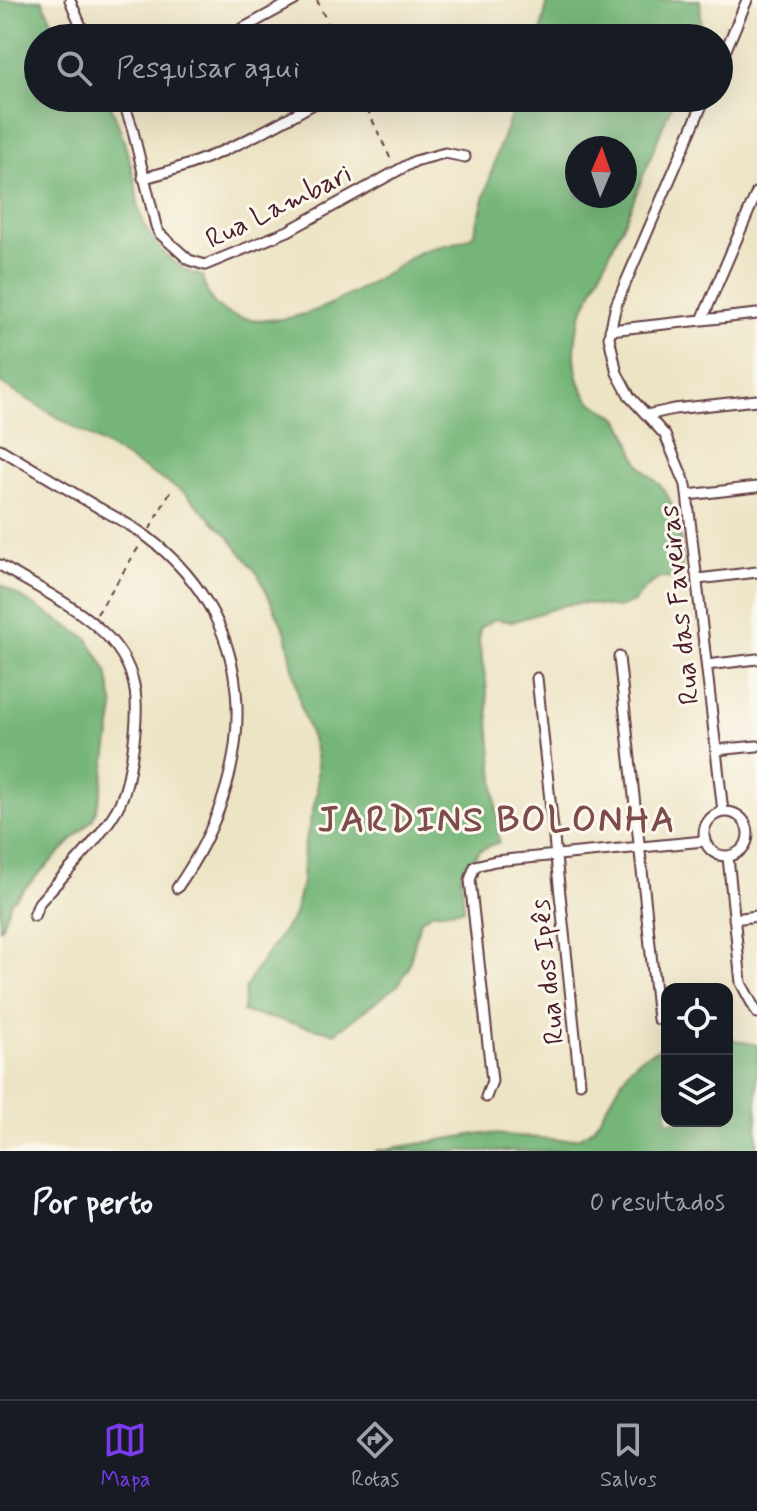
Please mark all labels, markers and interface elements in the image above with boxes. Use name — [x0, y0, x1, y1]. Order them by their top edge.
search box — [24, 24, 733, 112]
icon: search — [52, 46, 96, 90]
text: Pesquisar aqui — [116, 49, 300, 88]
north arrow — [565, 136, 637, 208]
street label: Rua Lambari — [200, 156, 358, 259]
street label: Rua das Faveiras — [652, 503, 709, 707]
district label: JARDINS BOLONHA — [318, 798, 676, 845]
street label: Rua dos Ipês — [522, 897, 575, 1046]
map controls — [661, 983, 733, 1127]
button: locate — [661, 983, 733, 1055]
button: layers — [661, 1055, 733, 1127]
text: Por perto — [32, 1181, 153, 1226]
text: 0 resultados — [590, 1186, 725, 1220]
tab: Mapa — [100, 1418, 151, 1494]
tab: Rotas — [351, 1418, 399, 1494]
tab: Salvos — [600, 1418, 657, 1494]

